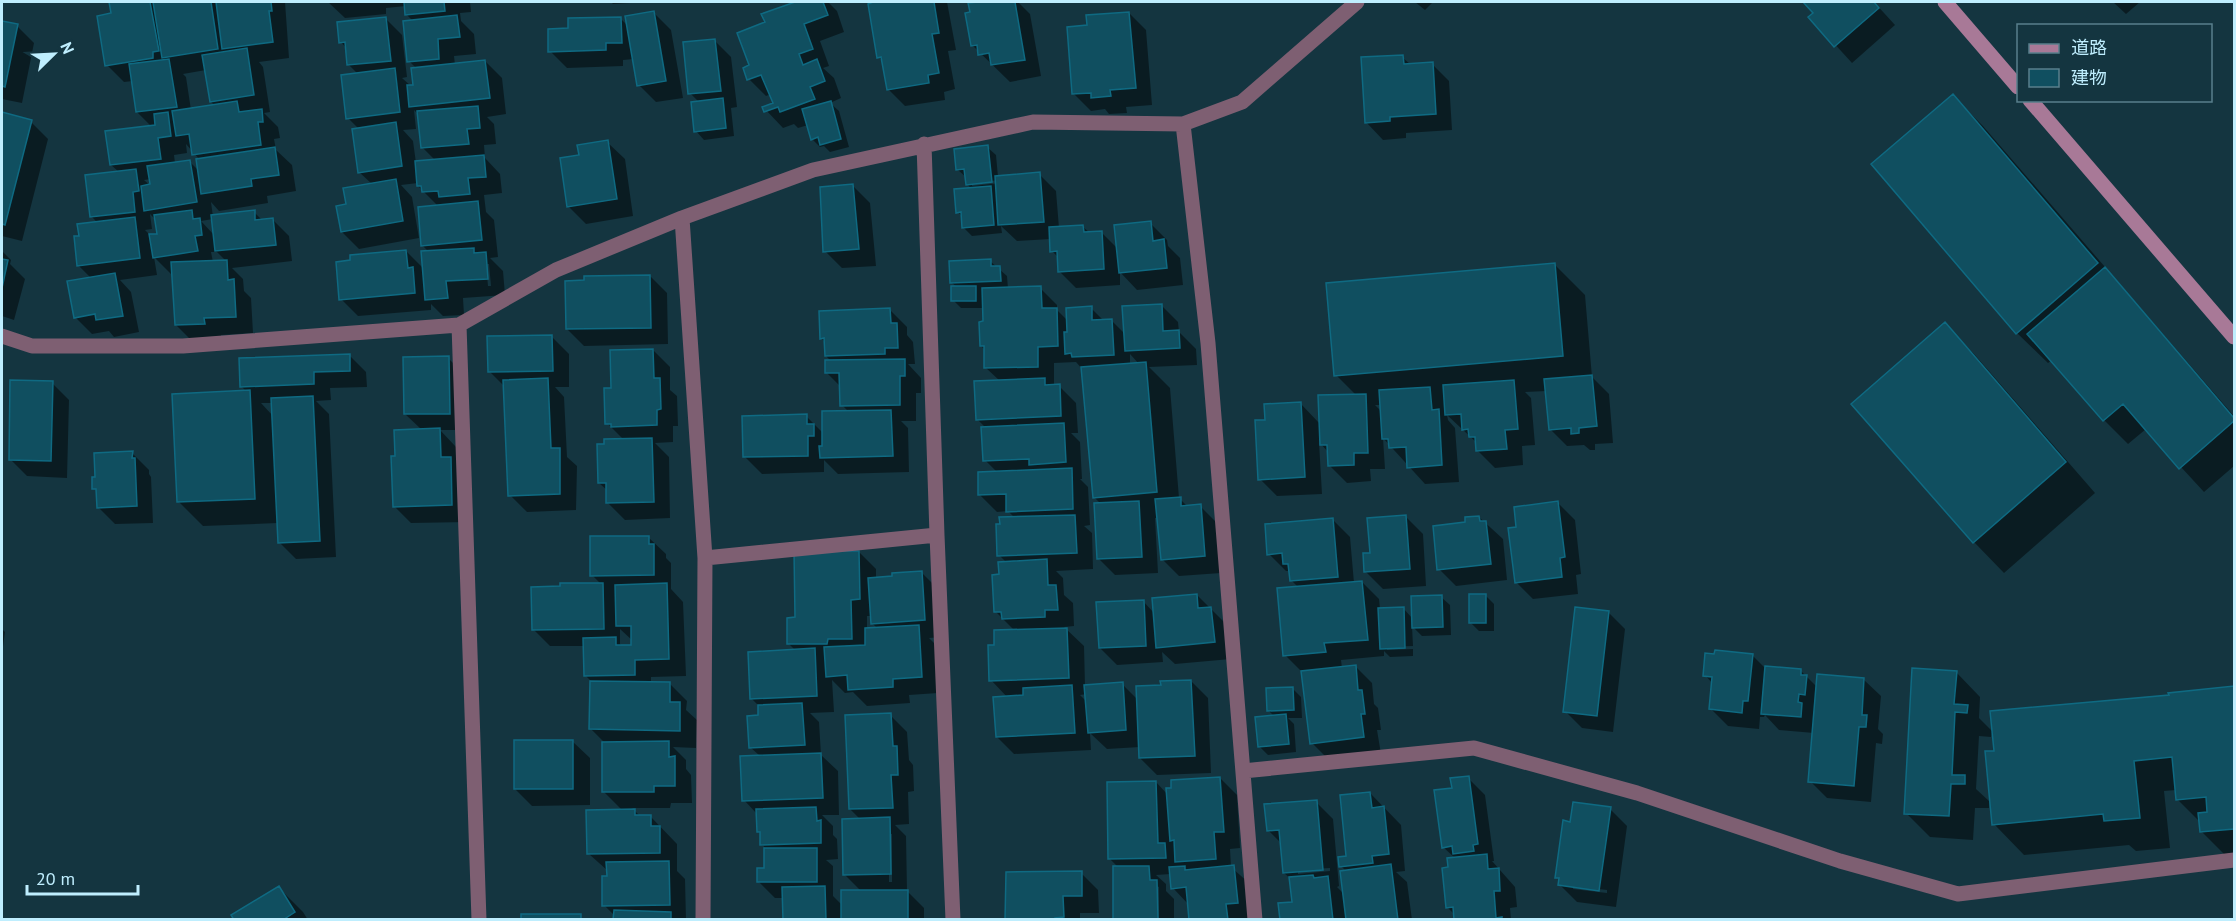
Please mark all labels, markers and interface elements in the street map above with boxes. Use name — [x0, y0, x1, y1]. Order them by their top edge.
north arrow — [24, 24, 84, 84]
legend — [2017, 24, 2212, 102]
text: 道路 — [2071, 36, 2107, 59]
text: N — [56, 39, 79, 57]
text: 建物 — [2071, 66, 2107, 89]
scale bar — [27, 858, 138, 896]
text: 20 m — [36, 867, 75, 890]

